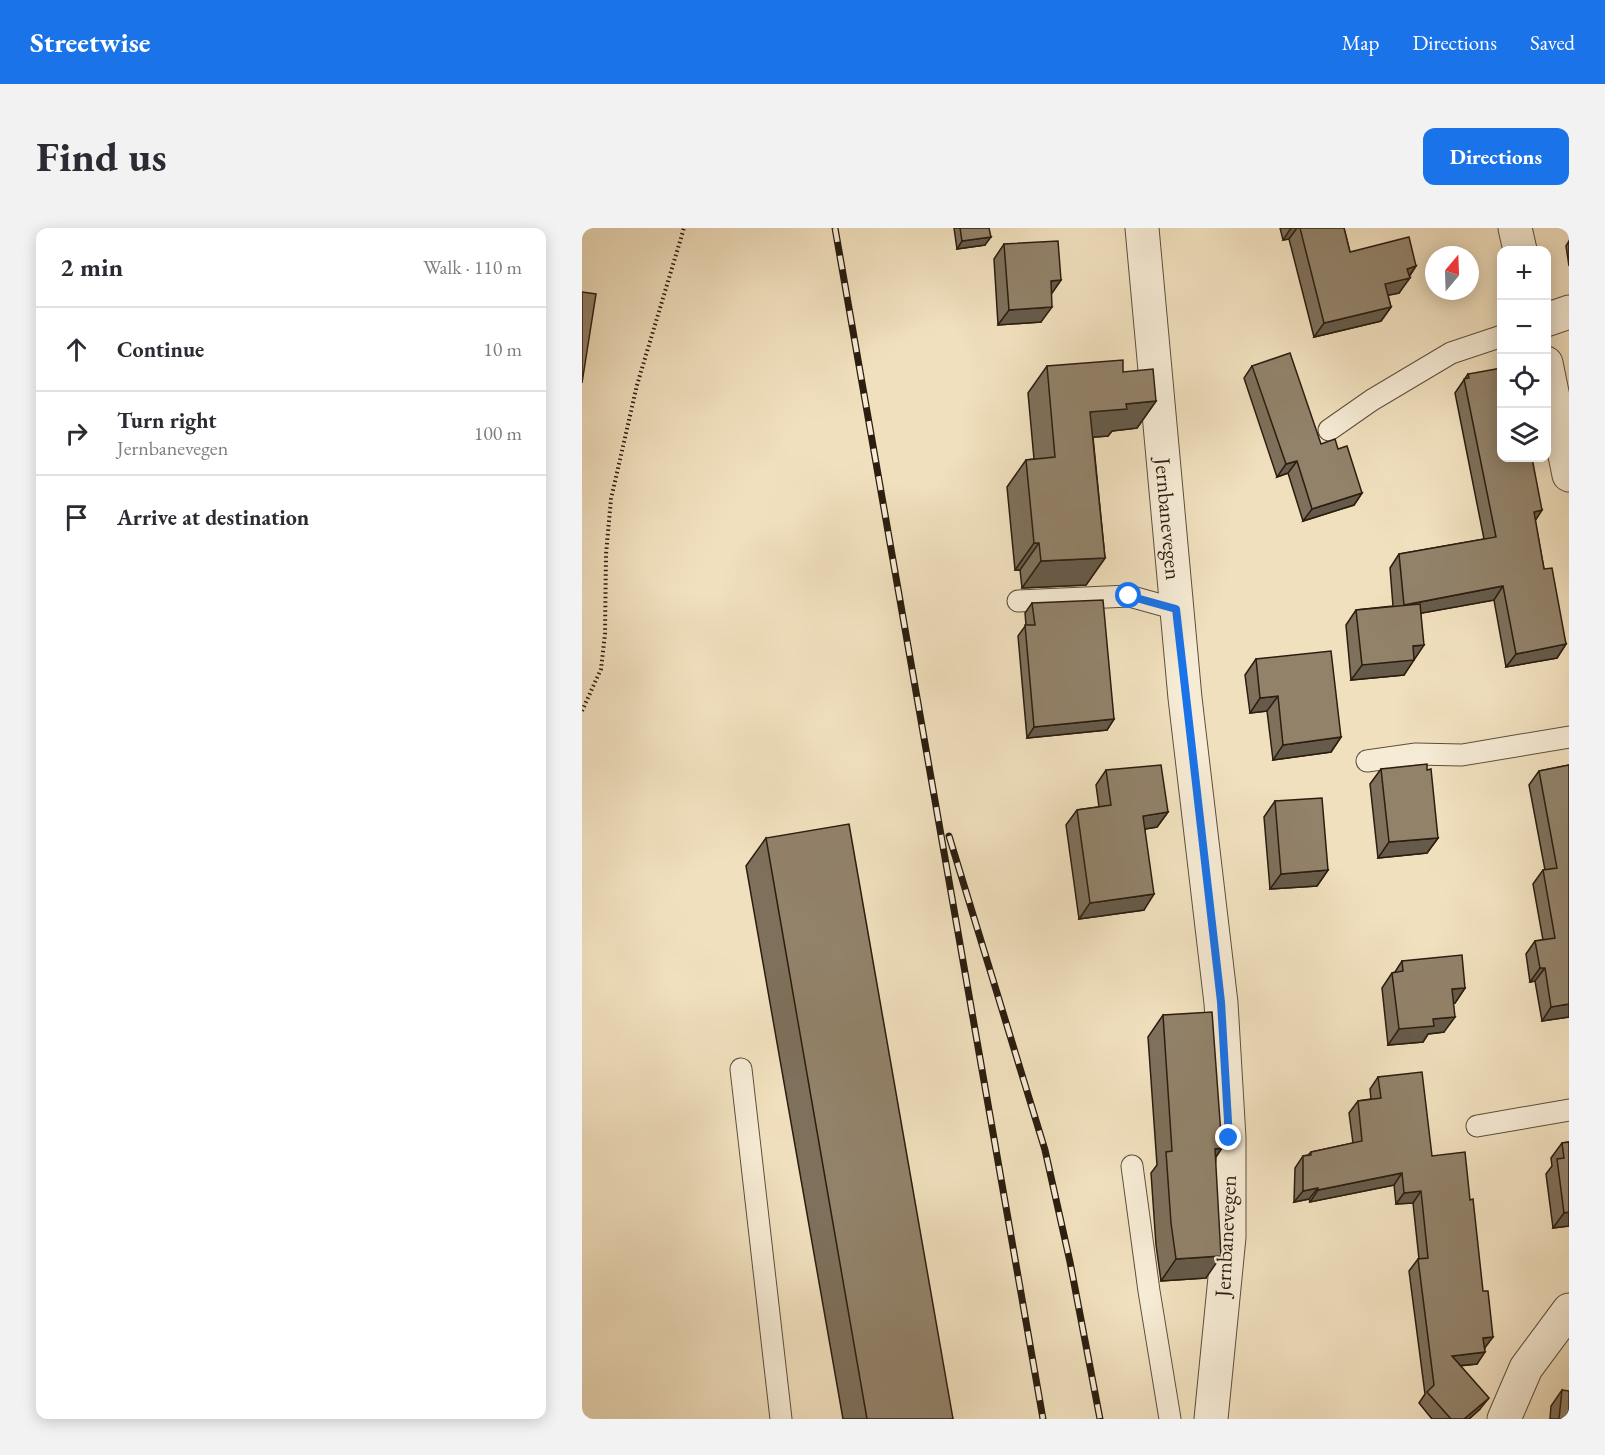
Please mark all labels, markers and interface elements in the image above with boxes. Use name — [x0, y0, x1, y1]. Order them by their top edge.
text: Streetwise — [30, 24, 150, 60]
text: Map — [1342, 29, 1379, 56]
text: Directions — [1412, 29, 1497, 56]
text: Saved — [1530, 29, 1575, 56]
button: Directions — [1423, 128, 1569, 185]
text: Find us — [36, 129, 167, 184]
north arrow — [1425, 246, 1479, 300]
map controls — [1497, 246, 1551, 462]
button: + — [1497, 246, 1551, 300]
text: 2 min — [60, 250, 123, 284]
text: Walk · 110 m — [423, 254, 522, 280]
button: − — [1497, 300, 1551, 354]
icon: ahead — [60, 333, 93, 366]
text: Continue — [117, 335, 204, 364]
text: 10 m — [483, 336, 522, 362]
button: locate — [1497, 354, 1551, 408]
text: Turn right — [117, 406, 216, 435]
button: layers — [1497, 408, 1551, 462]
icon: right — [60, 417, 93, 450]
text: 100 m — [474, 420, 522, 446]
text: Jernbanevegen — [117, 435, 228, 461]
street label: Jernbanevegen — [1148, 455, 1188, 581]
icon: arrive — [60, 501, 93, 534]
text: Arrive at destination — [117, 503, 309, 532]
route start — [1115, 582, 1141, 608]
route end — [1215, 1124, 1241, 1150]
street label: Jernbanevegen — [1208, 1174, 1243, 1300]

